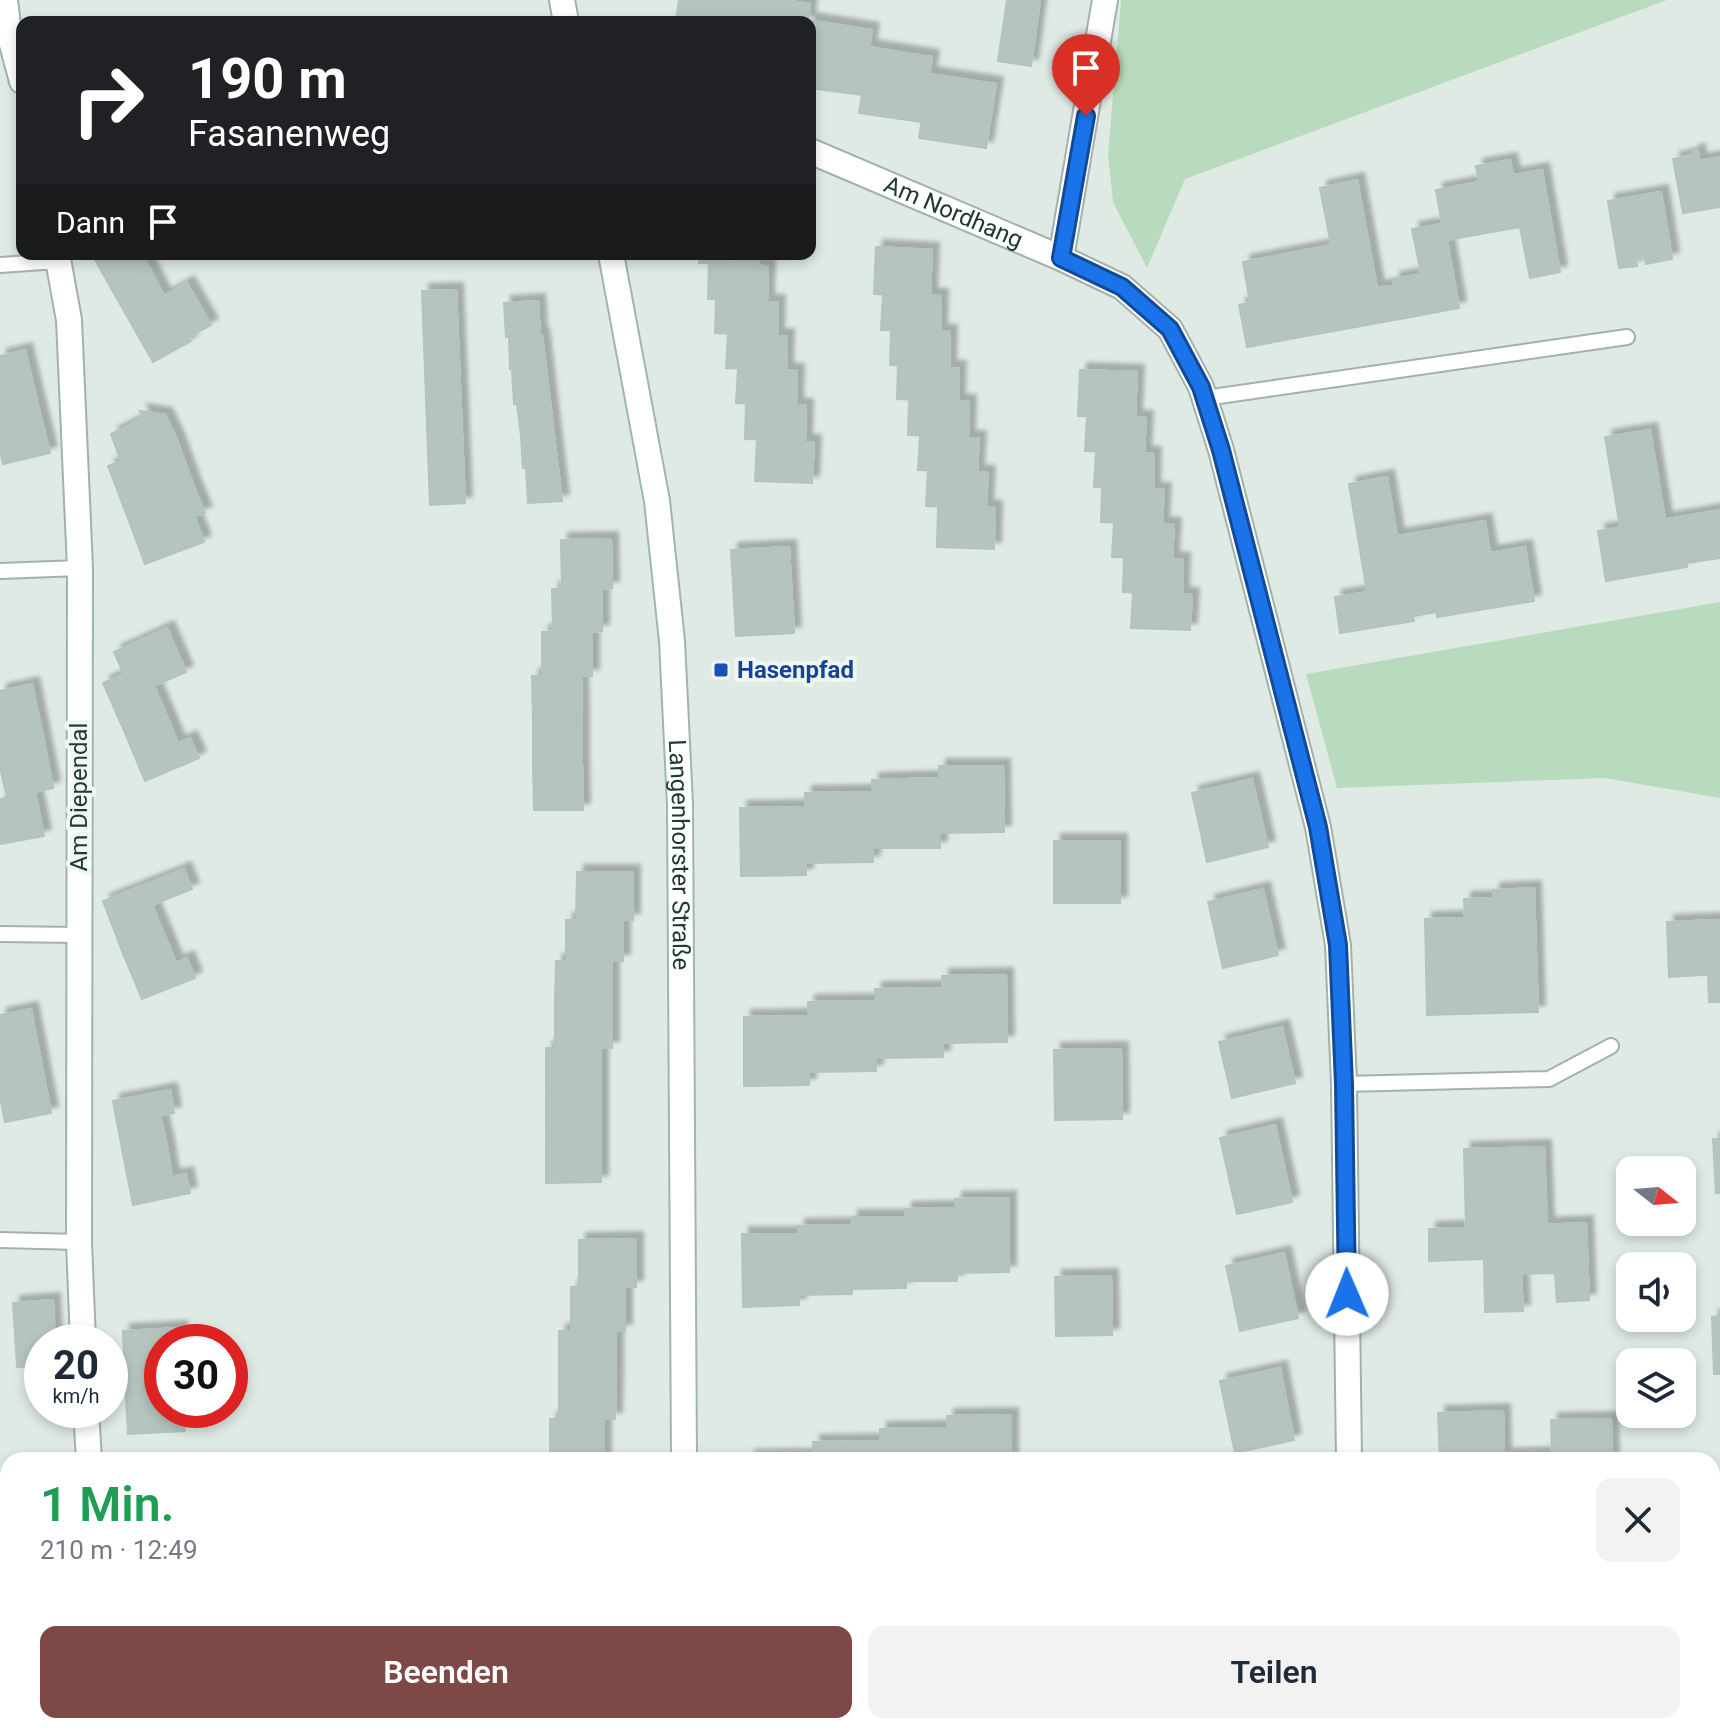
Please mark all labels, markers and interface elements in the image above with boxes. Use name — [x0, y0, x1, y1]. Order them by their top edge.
pin — [1052, 34, 1120, 116]
text: 190 m — [188, 46, 347, 112]
icon: arrive — [1064, 46, 1108, 90]
icon: right — [56, 48, 160, 152]
text: Fasanenweg — [188, 113, 390, 155]
street label: Am Nordhang — [880, 170, 1027, 254]
icon: arrive — [141, 200, 185, 244]
text: Dann — [56, 205, 125, 240]
place label: Hasenpfad — [737, 656, 854, 684]
marker: Hasenpfad — [712, 661, 730, 679]
street label: Am Diependal — [65, 723, 93, 871]
street label: Langenhorster Straße — [663, 739, 695, 970]
north arrow — [1616, 1156, 1696, 1236]
map controls — [1616, 1156, 1696, 1428]
position arrow — [1305, 1252, 1389, 1336]
button: sound — [1616, 1252, 1696, 1332]
speed limit sign: 30 — [144, 1324, 248, 1428]
text: 20 — [53, 1342, 99, 1389]
button: layers — [1616, 1348, 1696, 1428]
text: km/h — [53, 1384, 99, 1408]
text: 1 Min. — [40, 1476, 174, 1533]
button: close — [1596, 1478, 1680, 1562]
text: 210 m · 12:49 — [40, 1535, 198, 1565]
button: Beenden — [40, 1626, 852, 1718]
button: Teilen — [868, 1626, 1680, 1718]

